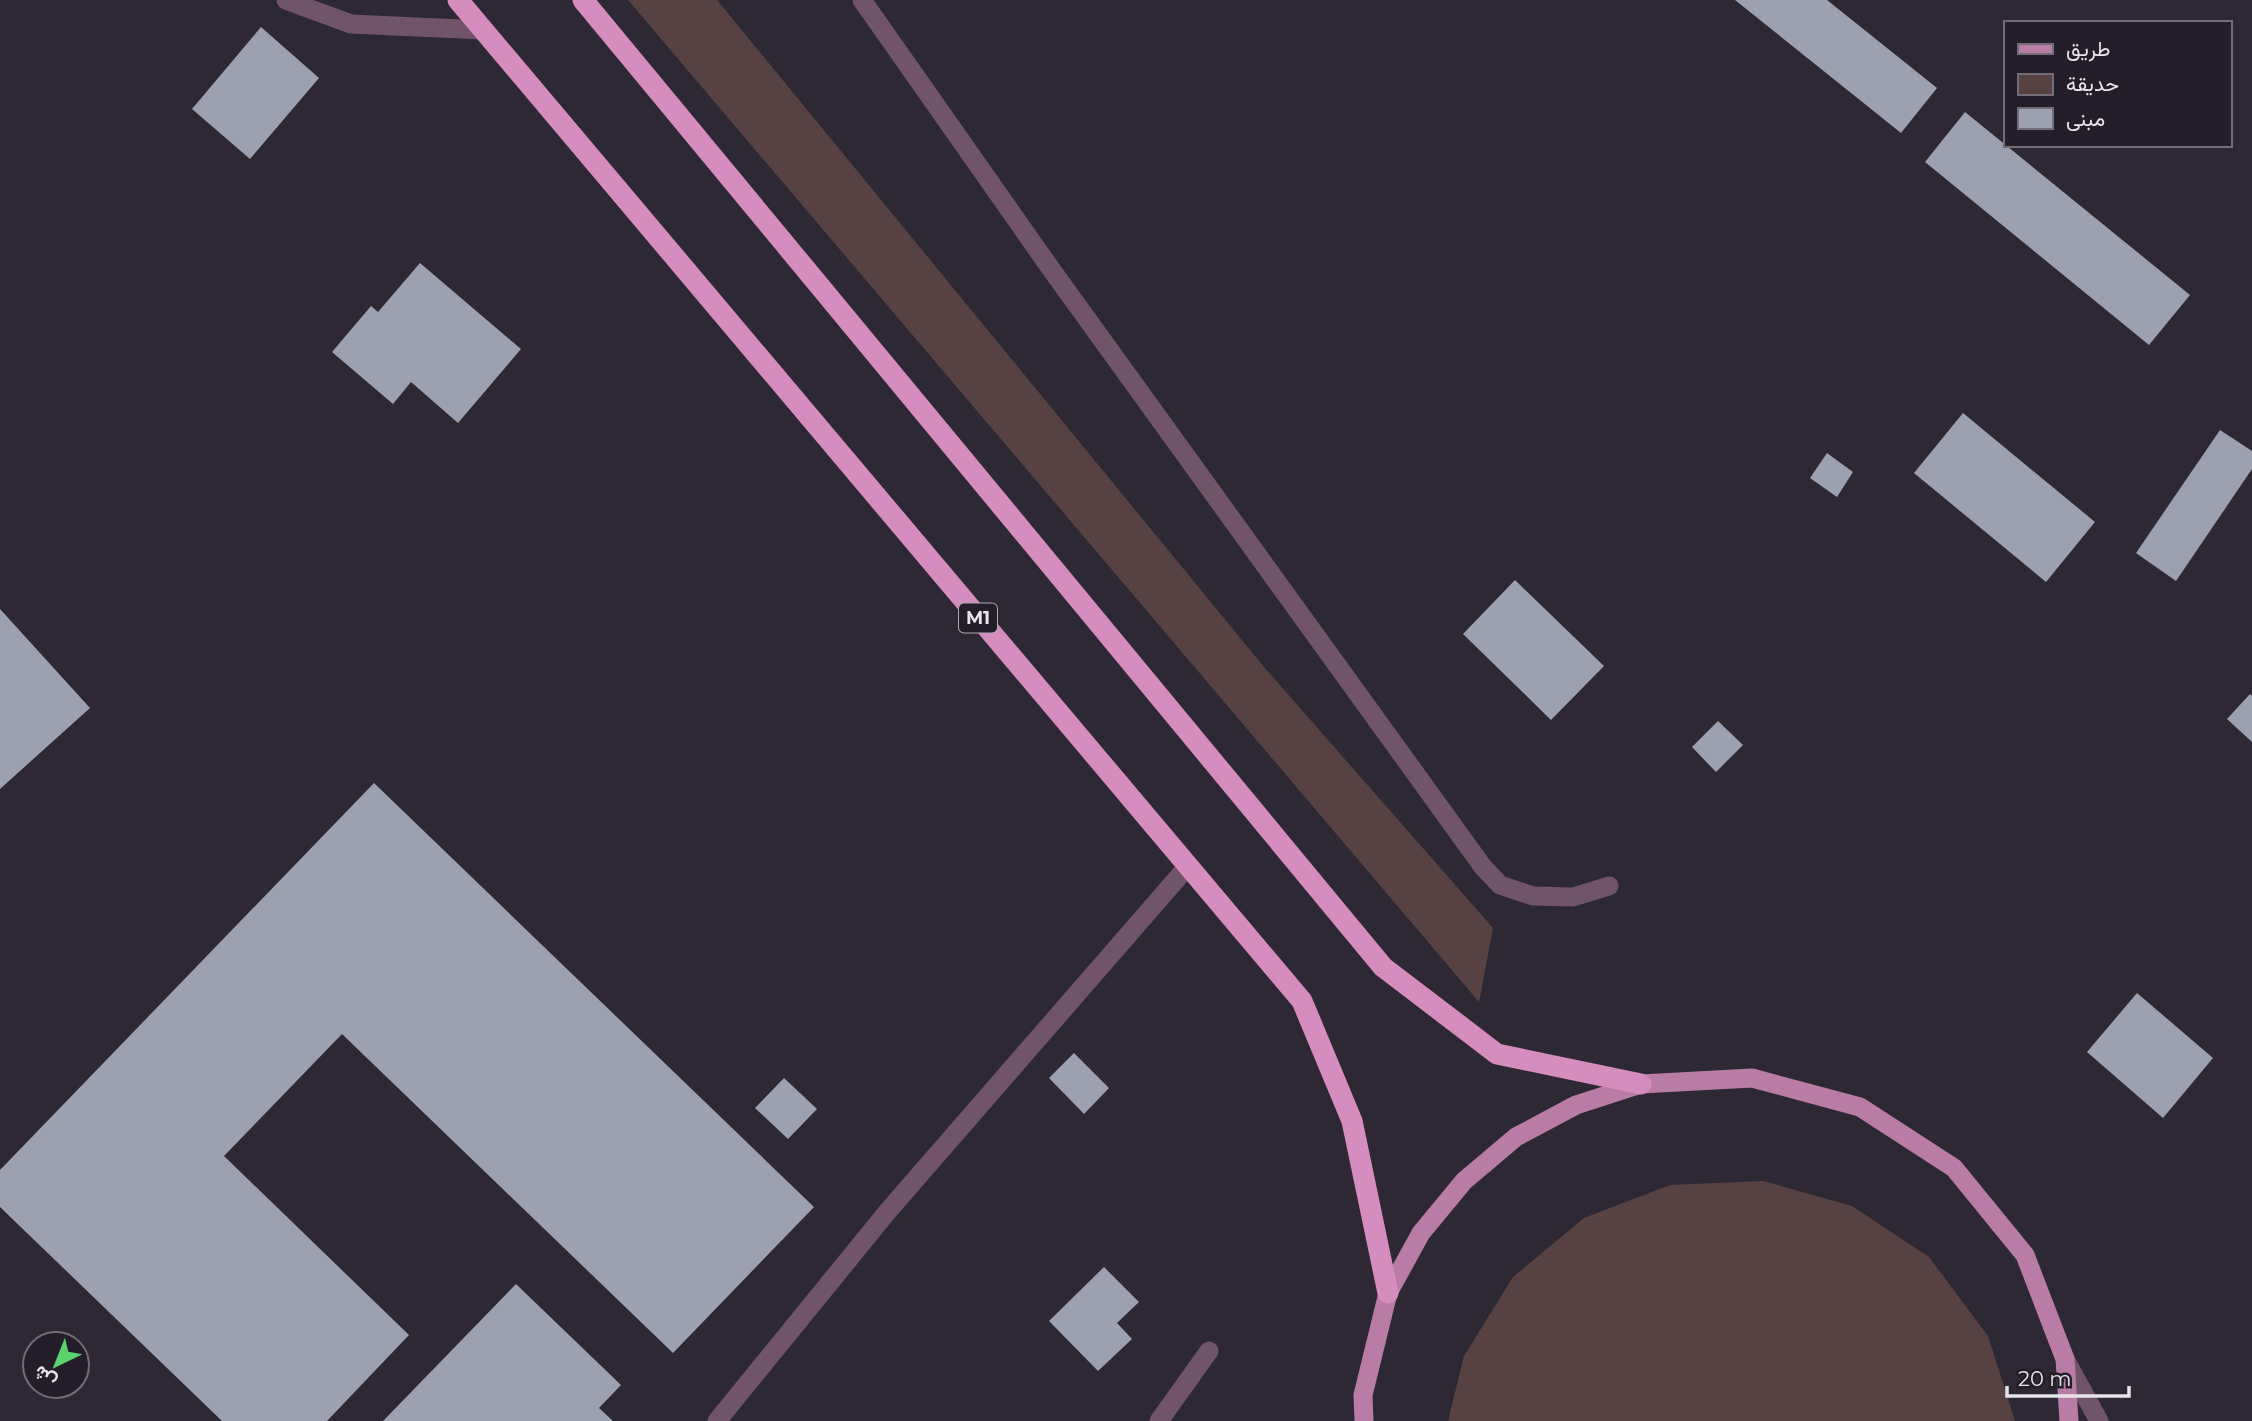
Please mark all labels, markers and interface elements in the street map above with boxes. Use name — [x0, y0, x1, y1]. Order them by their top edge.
legend — [2004, 21, 2231, 147]
text: طريق — [2066, 36, 2111, 62]
text: حديقة — [2066, 71, 2119, 96]
text: مبنى — [2066, 106, 2105, 131]
road number: M1 — [959, 604, 997, 632]
north arrow — [21, 1330, 91, 1400]
scale bar — [2007, 1354, 2130, 1398]
text: ش — [28, 1361, 61, 1393]
text: 20 m — [2018, 1366, 2072, 1391]

